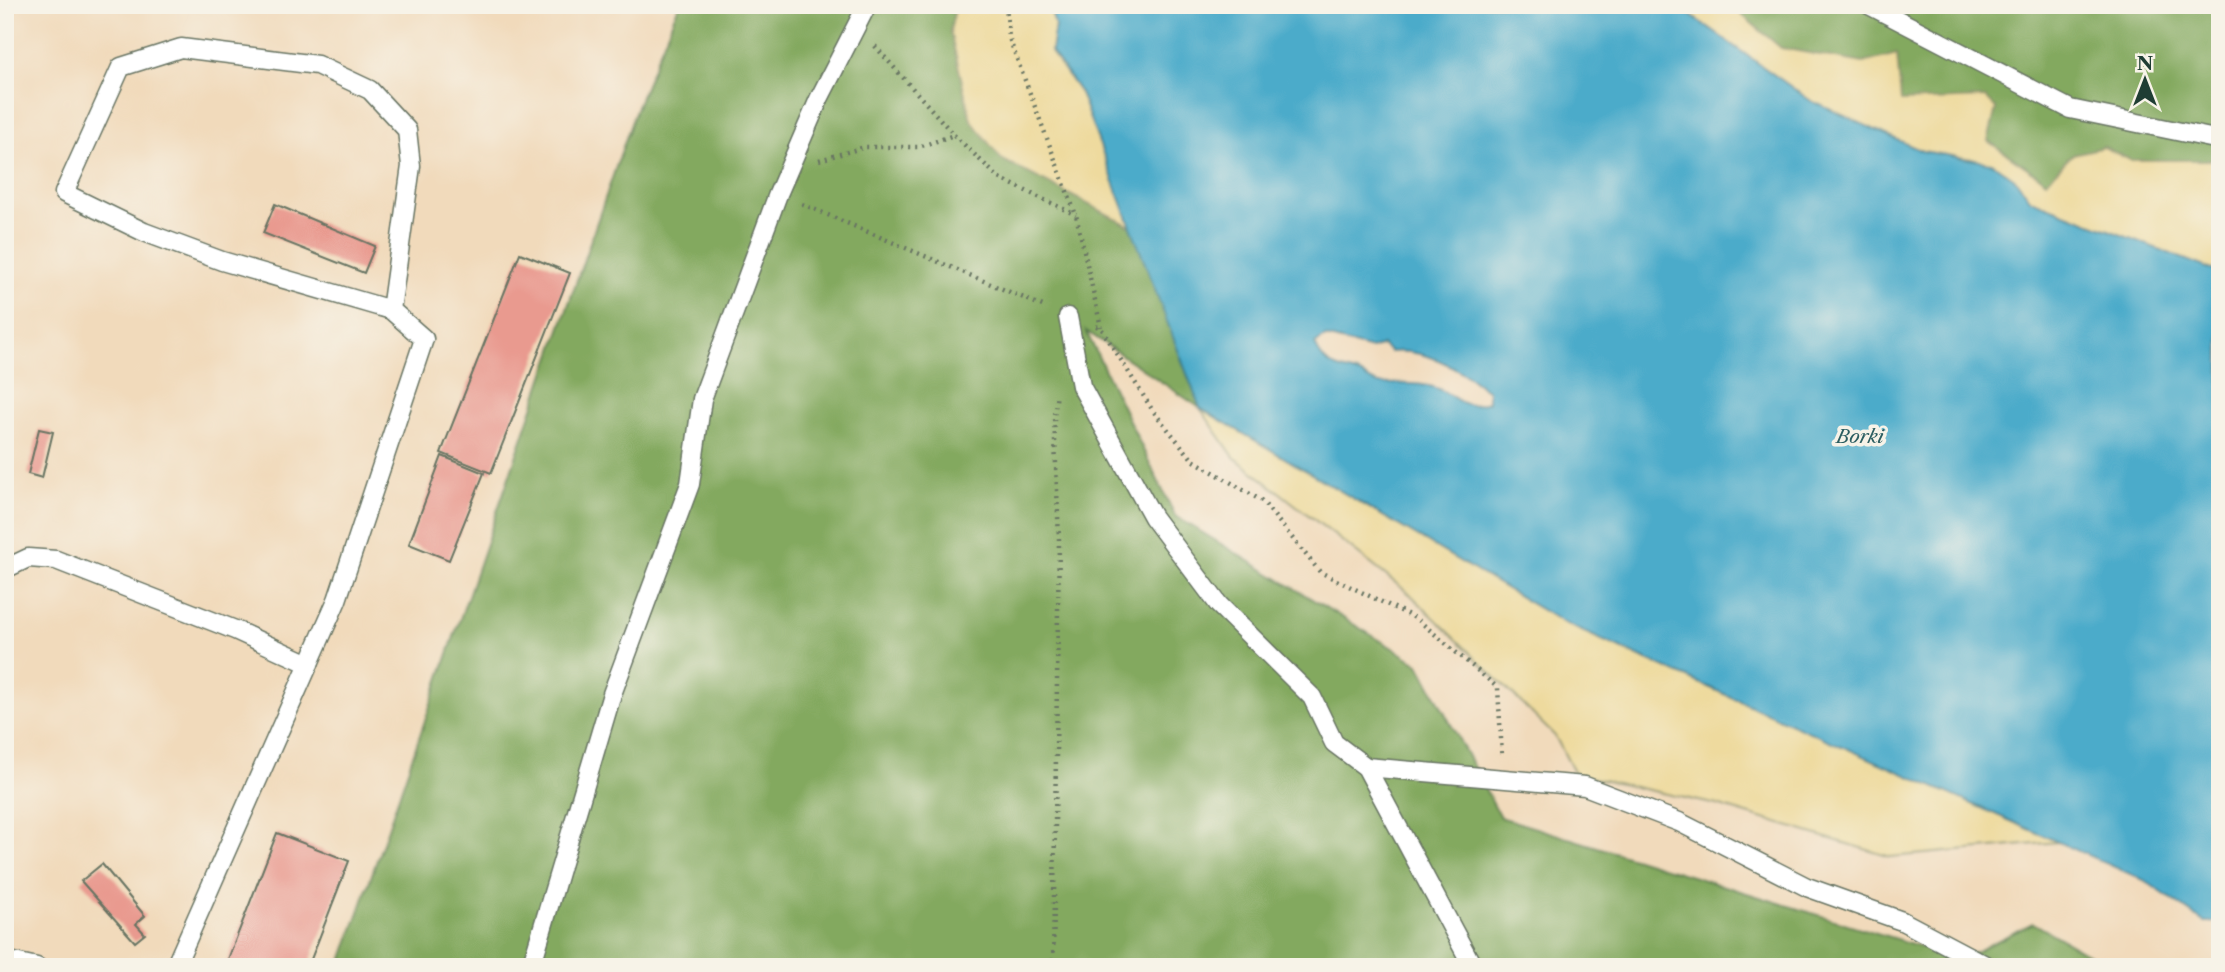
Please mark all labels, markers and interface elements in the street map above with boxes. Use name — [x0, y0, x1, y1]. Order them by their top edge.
north arrow — [2110, 46, 2180, 116]
text: N — [2137, 52, 2153, 75]
water label: Borki — [1834, 425, 1885, 448]

